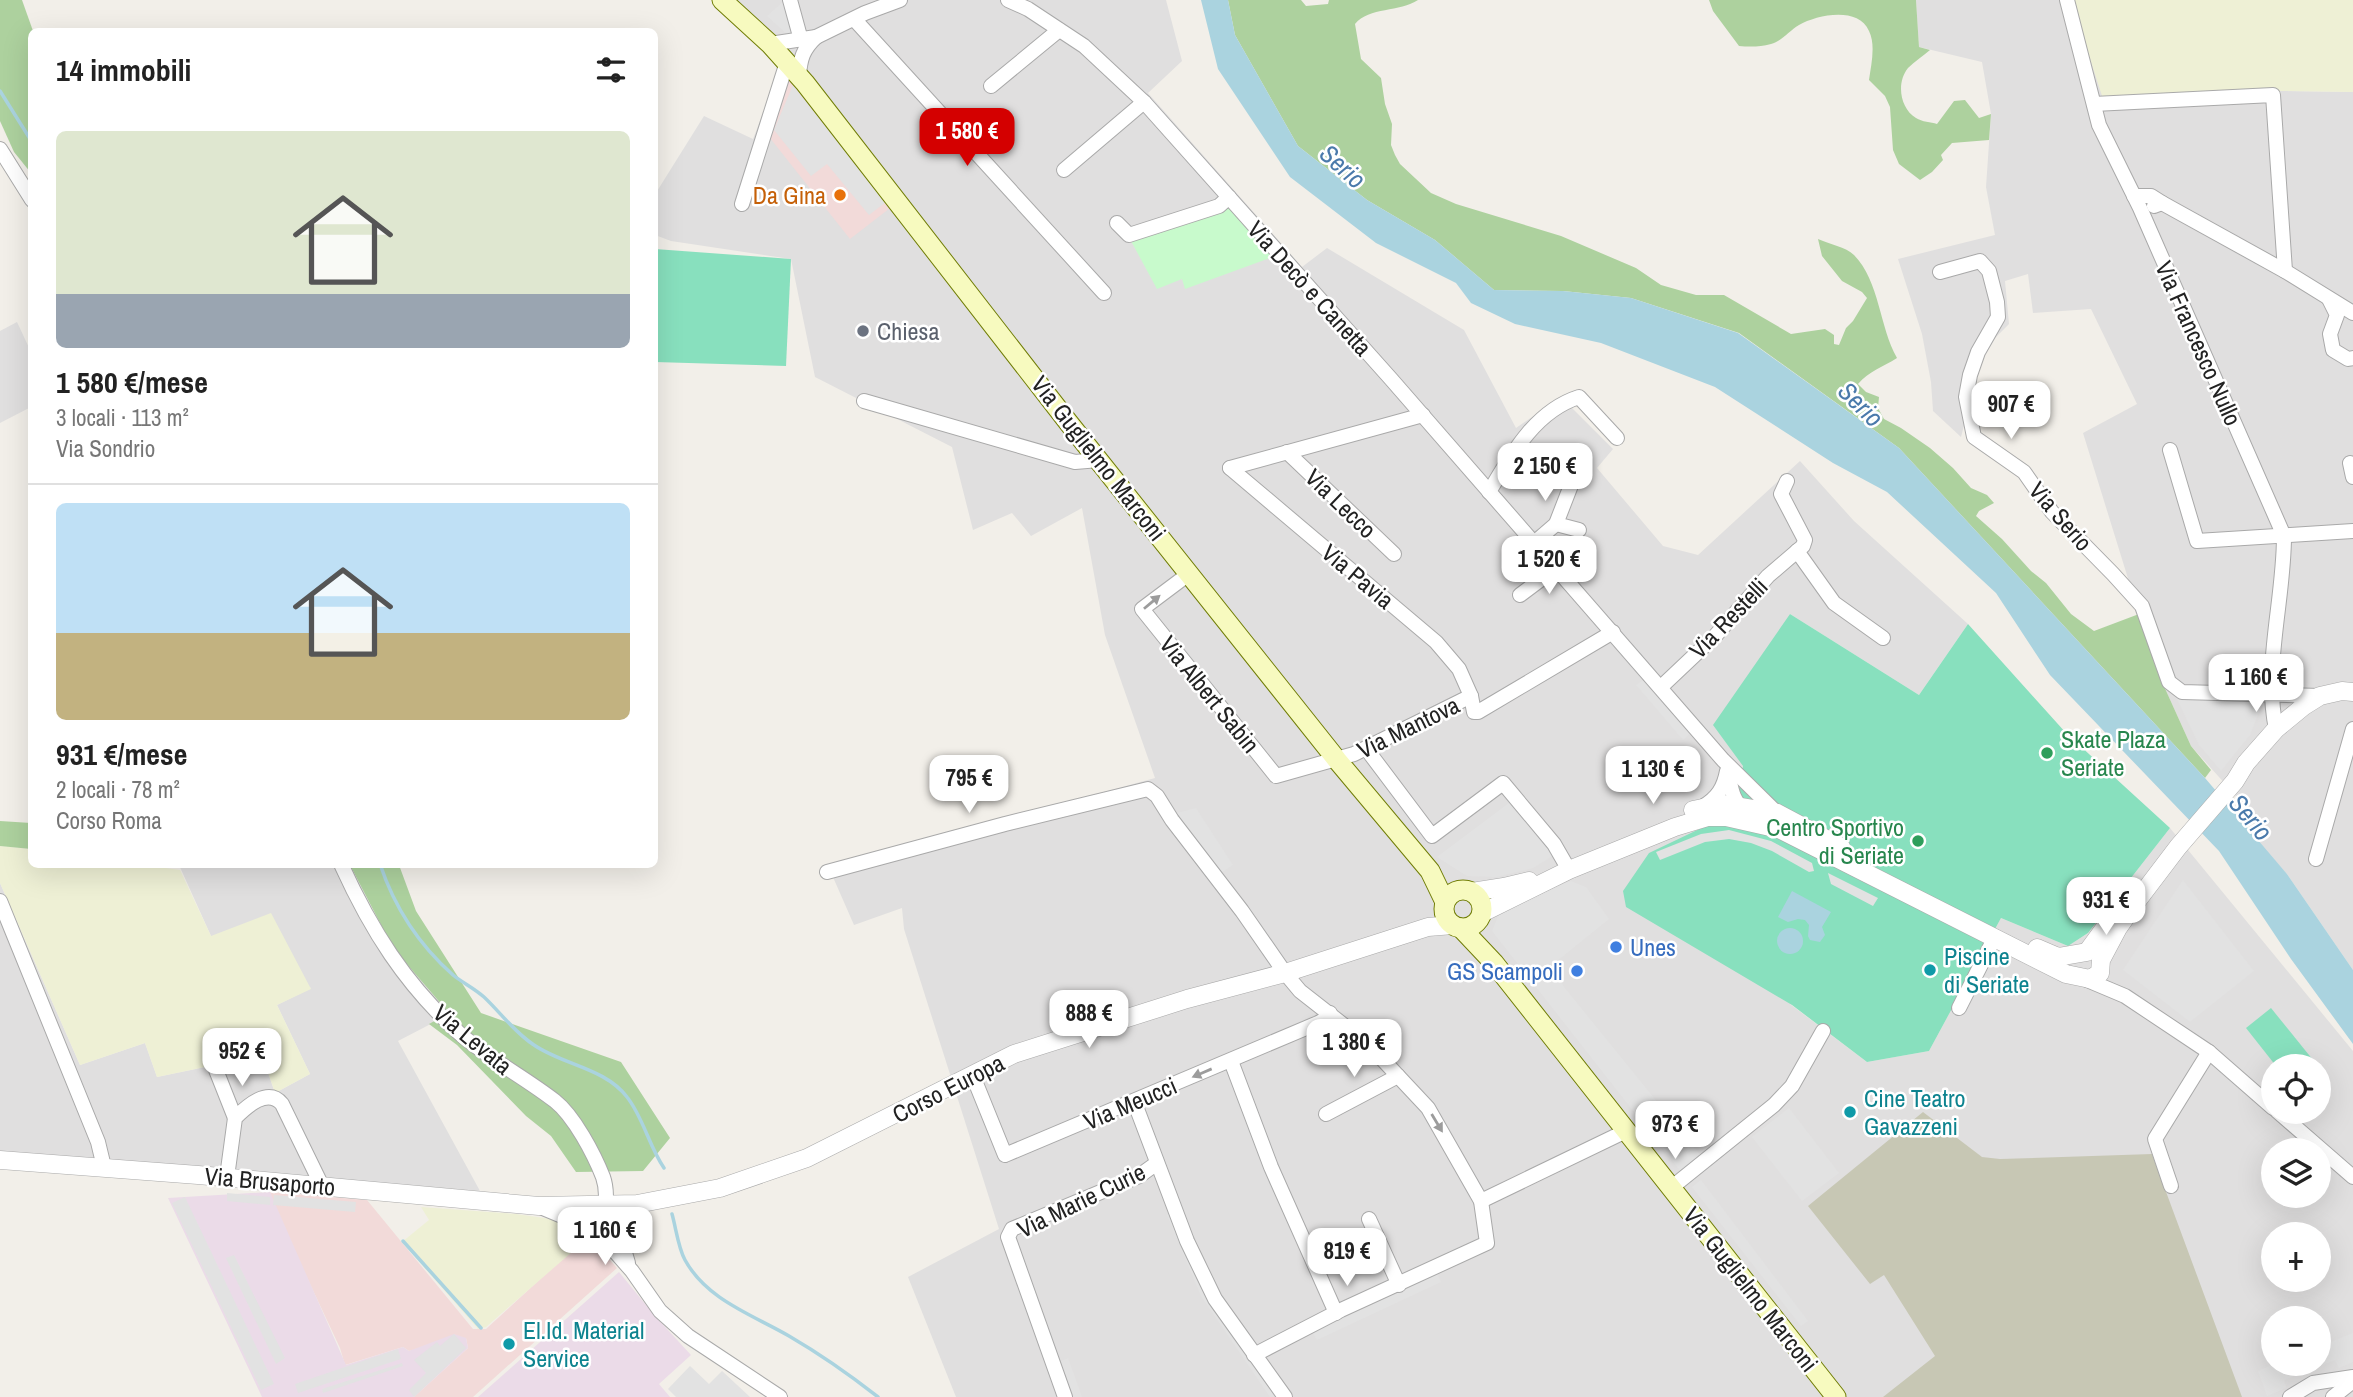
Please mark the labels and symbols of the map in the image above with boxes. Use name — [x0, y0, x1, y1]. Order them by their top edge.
pin: 1 580 € — [902, 108, 1032, 168]
water label: Serio — [1312, 136, 1374, 196]
place label: Da Gina — [753, 179, 826, 211]
marker: Da Gina — [832, 187, 848, 203]
street label: Via Decò e Canetta — [1241, 214, 1379, 362]
street label: Via Francesco Nullo — [2148, 256, 2250, 430]
place label: Chiesa — [877, 315, 939, 347]
marker: Chiesa — [855, 323, 871, 339]
street label: Via Guglielmo Marconi — [1025, 369, 1173, 547]
water label: Serio — [1831, 374, 1891, 434]
pin: 907 € — [1962, 382, 2060, 441]
pin: 2 150 € — [1480, 444, 1610, 503]
street label: Via Lecco — [1299, 461, 1383, 545]
street label: Via Serio — [2022, 475, 2100, 557]
street label: Via Pavia — [1315, 536, 1401, 616]
pin: 1 520 € — [1484, 536, 1614, 596]
street label: Via Restelli — [1682, 571, 1774, 665]
one-way arrow — [1143, 595, 1161, 610]
street label: Via Albert Sabin — [1153, 629, 1267, 759]
pin: 1 160 € — [2191, 654, 2321, 714]
street label: Via Mantova — [1351, 688, 1465, 766]
place label: Skate Plaza Seriate — [2061, 723, 2166, 783]
marker: Skate Plaza Seriate — [2039, 745, 2055, 761]
pin: 1 130 € — [1588, 746, 1718, 806]
pin: 795 € — [920, 756, 1018, 815]
water label: Serio — [2221, 786, 2281, 848]
place label: Centro Sportivo di Seriate — [1766, 811, 1904, 871]
marker: Centro Sportivo di Seriate — [1910, 833, 1926, 849]
pin: 931 € — [2057, 878, 2155, 937]
place label: Unes — [1630, 931, 1676, 963]
marker: Unes — [1608, 939, 1624, 955]
place label: Piscine di Seriate — [1944, 940, 2029, 1000]
place label: GS Scampoli — [1447, 955, 1563, 987]
marker: Piscine di Seriate — [1922, 962, 1938, 978]
marker: GS Scampoli — [1569, 963, 1585, 979]
pin: 888 € — [1040, 990, 1138, 1050]
street label: Via Levata — [427, 997, 519, 1081]
pin: 1 380 € — [1289, 1020, 1419, 1079]
pin: 952 € — [193, 1028, 291, 1088]
street label: Corso Europa — [887, 1046, 1009, 1130]
one-way arrow — [1192, 1067, 1212, 1079]
street label: Via Meucci — [1079, 1069, 1181, 1137]
place label: Cine Teatro Gavazzeni — [1864, 1082, 1965, 1142]
pin: 973 € — [1626, 1102, 1724, 1161]
marker: Cine Teatro Gavazzeni — [1842, 1104, 1858, 1120]
one-way arrow — [1431, 1114, 1443, 1133]
street label: Via Marie Curie — [1012, 1155, 1150, 1245]
street label: Via Brusaporto — [203, 1159, 337, 1203]
street label: Via Guglielmo Marconi — [1677, 1200, 1825, 1378]
pin: 1 160 € — [540, 1208, 670, 1267]
pin: 819 € — [1298, 1228, 1396, 1288]
place label: El.Id. Material Service — [523, 1314, 644, 1374]
marker: El.Id. Material Service — [501, 1336, 517, 1352]

